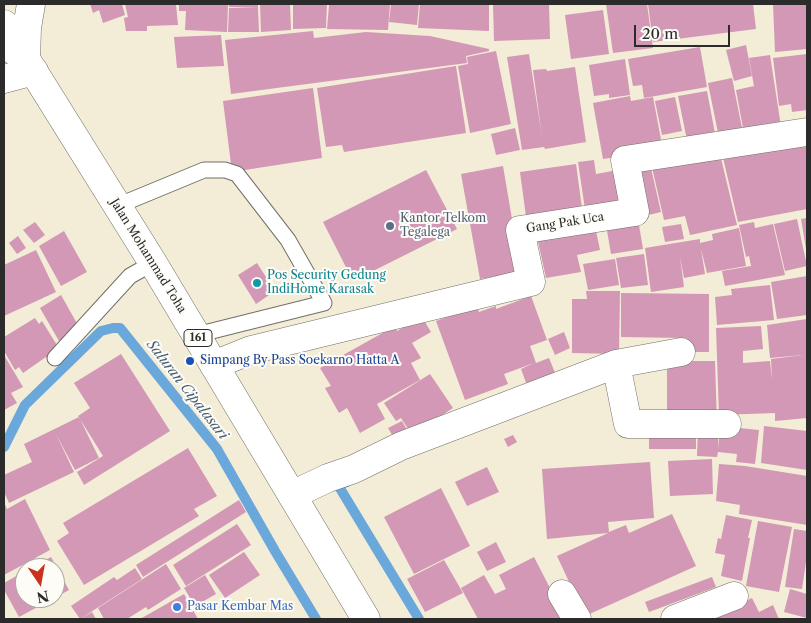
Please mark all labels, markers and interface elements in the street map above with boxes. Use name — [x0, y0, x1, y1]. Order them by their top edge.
scale bar — [636, 15, 732, 47]
text: 20 m — [642, 24, 678, 43]
street label: Jalan Mohammad Toha — [107, 196, 189, 316]
street label: Gang Pak Uca — [525, 210, 605, 236]
place label: Kantor Telkom Tegalega — [400, 212, 486, 240]
marker: Kantor Telkom Tegalega — [384, 220, 396, 232]
place label: Pos Security Gedung IndiHome Karasak — [267, 269, 386, 297]
marker: Pos Security Gedung IndiHome Karasak — [251, 277, 263, 289]
road number: 161 — [184, 329, 212, 346]
water label: Saluran Cipalasari — [143, 337, 231, 443]
place label: Simpang By Pass Soekarno Hatta A — [200, 354, 399, 368]
marker: Simpang By Pass Soekarno Hatta A — [184, 355, 196, 367]
north arrow — [15, 558, 65, 608]
text: N — [35, 587, 51, 607]
place label: Pasar Kembar Mas — [187, 600, 293, 614]
marker: Pasar Kembar Mas — [171, 601, 183, 613]

